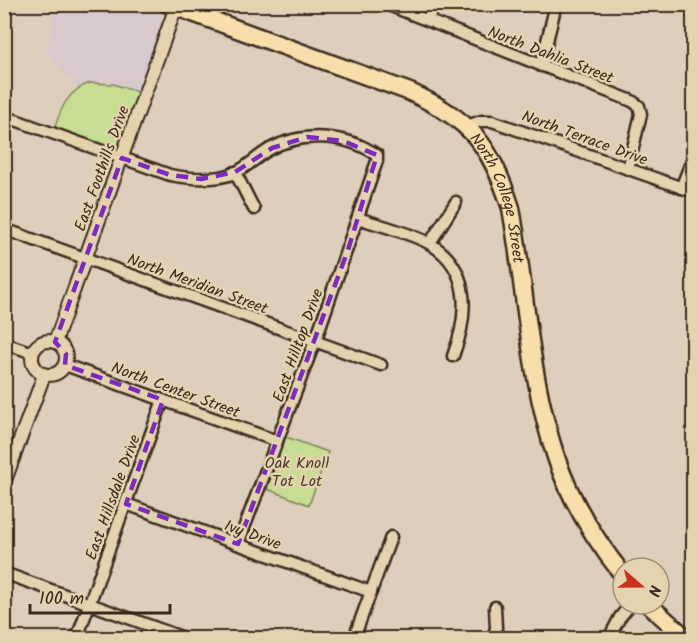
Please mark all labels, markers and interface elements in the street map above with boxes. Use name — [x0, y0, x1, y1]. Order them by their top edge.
street label: North Dahlia Street — [484, 20, 618, 91]
street label: East Foothills Drive — [68, 102, 137, 235]
street label: North Terrace Drive — [518, 104, 651, 173]
street label: North College Street — [463, 128, 530, 266]
street label: North Meridian Street — [124, 247, 272, 322]
street label: East Hilltop Drive — [266, 285, 331, 406]
street label: North Center Street — [108, 355, 244, 426]
street label: East Hillsdale Drive — [79, 431, 148, 564]
park label: Oak Knoll Tot Lot — [265, 451, 329, 494]
street label: Ivy Drive — [220, 514, 284, 557]
north arrow — [611, 556, 671, 616]
scale bar — [30, 577, 170, 615]
text: N — [640, 582, 667, 600]
text: 100 m — [39, 585, 84, 614]

